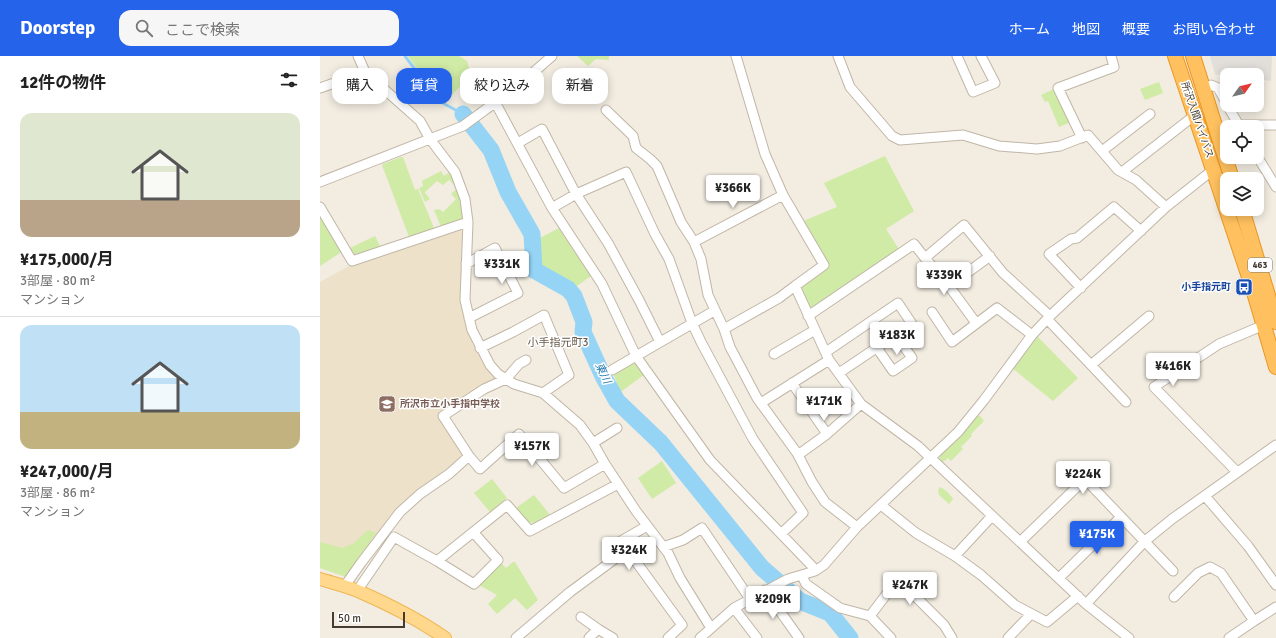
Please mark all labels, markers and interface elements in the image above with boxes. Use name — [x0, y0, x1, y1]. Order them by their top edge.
search box — [119, 10, 399, 46]
text: Doorstep — [20, 16, 95, 40]
icon: search — [133, 17, 155, 39]
text: ここで検索 — [165, 21, 240, 39]
text: ホーム — [1008, 21, 1050, 38]
text: 地図 — [1072, 21, 1100, 38]
text: 概要 — [1122, 21, 1150, 38]
text: お問い合わせ — [1172, 21, 1256, 38]
chip: 購入 — [332, 68, 388, 104]
chip: 賃貸 — [396, 68, 452, 104]
chip: 絞り込み — [460, 68, 544, 104]
chip: 新着 — [552, 68, 608, 104]
north arrow — [1220, 68, 1264, 112]
map controls — [1220, 68, 1264, 216]
icon: filters — [278, 69, 300, 91]
text: 12件の物件 — [20, 72, 106, 93]
street label: 所沢入間バイパス — [1178, 80, 1216, 160]
button: locate — [1220, 120, 1264, 164]
icon: home — [124, 139, 196, 211]
button: layers — [1220, 172, 1264, 216]
pin: ¥366K — [705, 175, 761, 209]
text: ¥366K — [715, 180, 751, 196]
text: ¥175,000/月 — [20, 249, 114, 270]
pin: ¥331K — [474, 251, 530, 285]
text: ¥331K — [484, 256, 520, 272]
road number: 463 — [1248, 258, 1272, 272]
pin: ¥339K — [916, 262, 972, 296]
text: ¥339K — [926, 267, 962, 283]
text: 3部屋 · 80 m² — [20, 273, 95, 289]
bus stop icon: 小手指元町 — [1234, 277, 1254, 297]
place label: 小手指元町 — [1181, 281, 1231, 293]
text: マンション — [20, 292, 85, 308]
pin: ¥183K — [869, 322, 925, 356]
text: ¥183K — [879, 327, 915, 343]
district label: 小手指元町3 — [528, 336, 589, 349]
icon: home — [124, 351, 196, 423]
pin: ¥416K — [1145, 353, 1201, 387]
text: ¥416K — [1155, 358, 1191, 374]
water label: 東川 — [592, 360, 614, 387]
pin: ¥171K — [796, 388, 852, 422]
text: ¥171K — [806, 393, 842, 409]
school or university icon: 所沢市立小手指中学校 — [377, 394, 397, 414]
place label: 所沢市立小手指中学校 — [400, 398, 500, 410]
pin: ¥157K — [504, 433, 560, 467]
text: ¥157K — [514, 438, 550, 454]
text: ¥247,000/月 — [20, 461, 114, 482]
pin: ¥224K — [1055, 461, 1111, 495]
text: ¥224K — [1065, 466, 1101, 482]
text: 3部屋 · 86 m² — [20, 485, 95, 501]
text: マンション — [20, 504, 85, 520]
pin: ¥175K — [1069, 521, 1125, 555]
text: ¥175K — [1079, 526, 1115, 542]
pin: ¥324K — [601, 537, 657, 571]
text: ¥324K — [611, 542, 647, 558]
pin: ¥247K — [882, 572, 938, 606]
text: ¥247K — [892, 577, 928, 593]
pin: ¥209K — [745, 586, 801, 620]
text: ¥209K — [755, 591, 791, 607]
scale bar — [332, 610, 405, 629]
text: 50 m — [338, 612, 361, 625]

